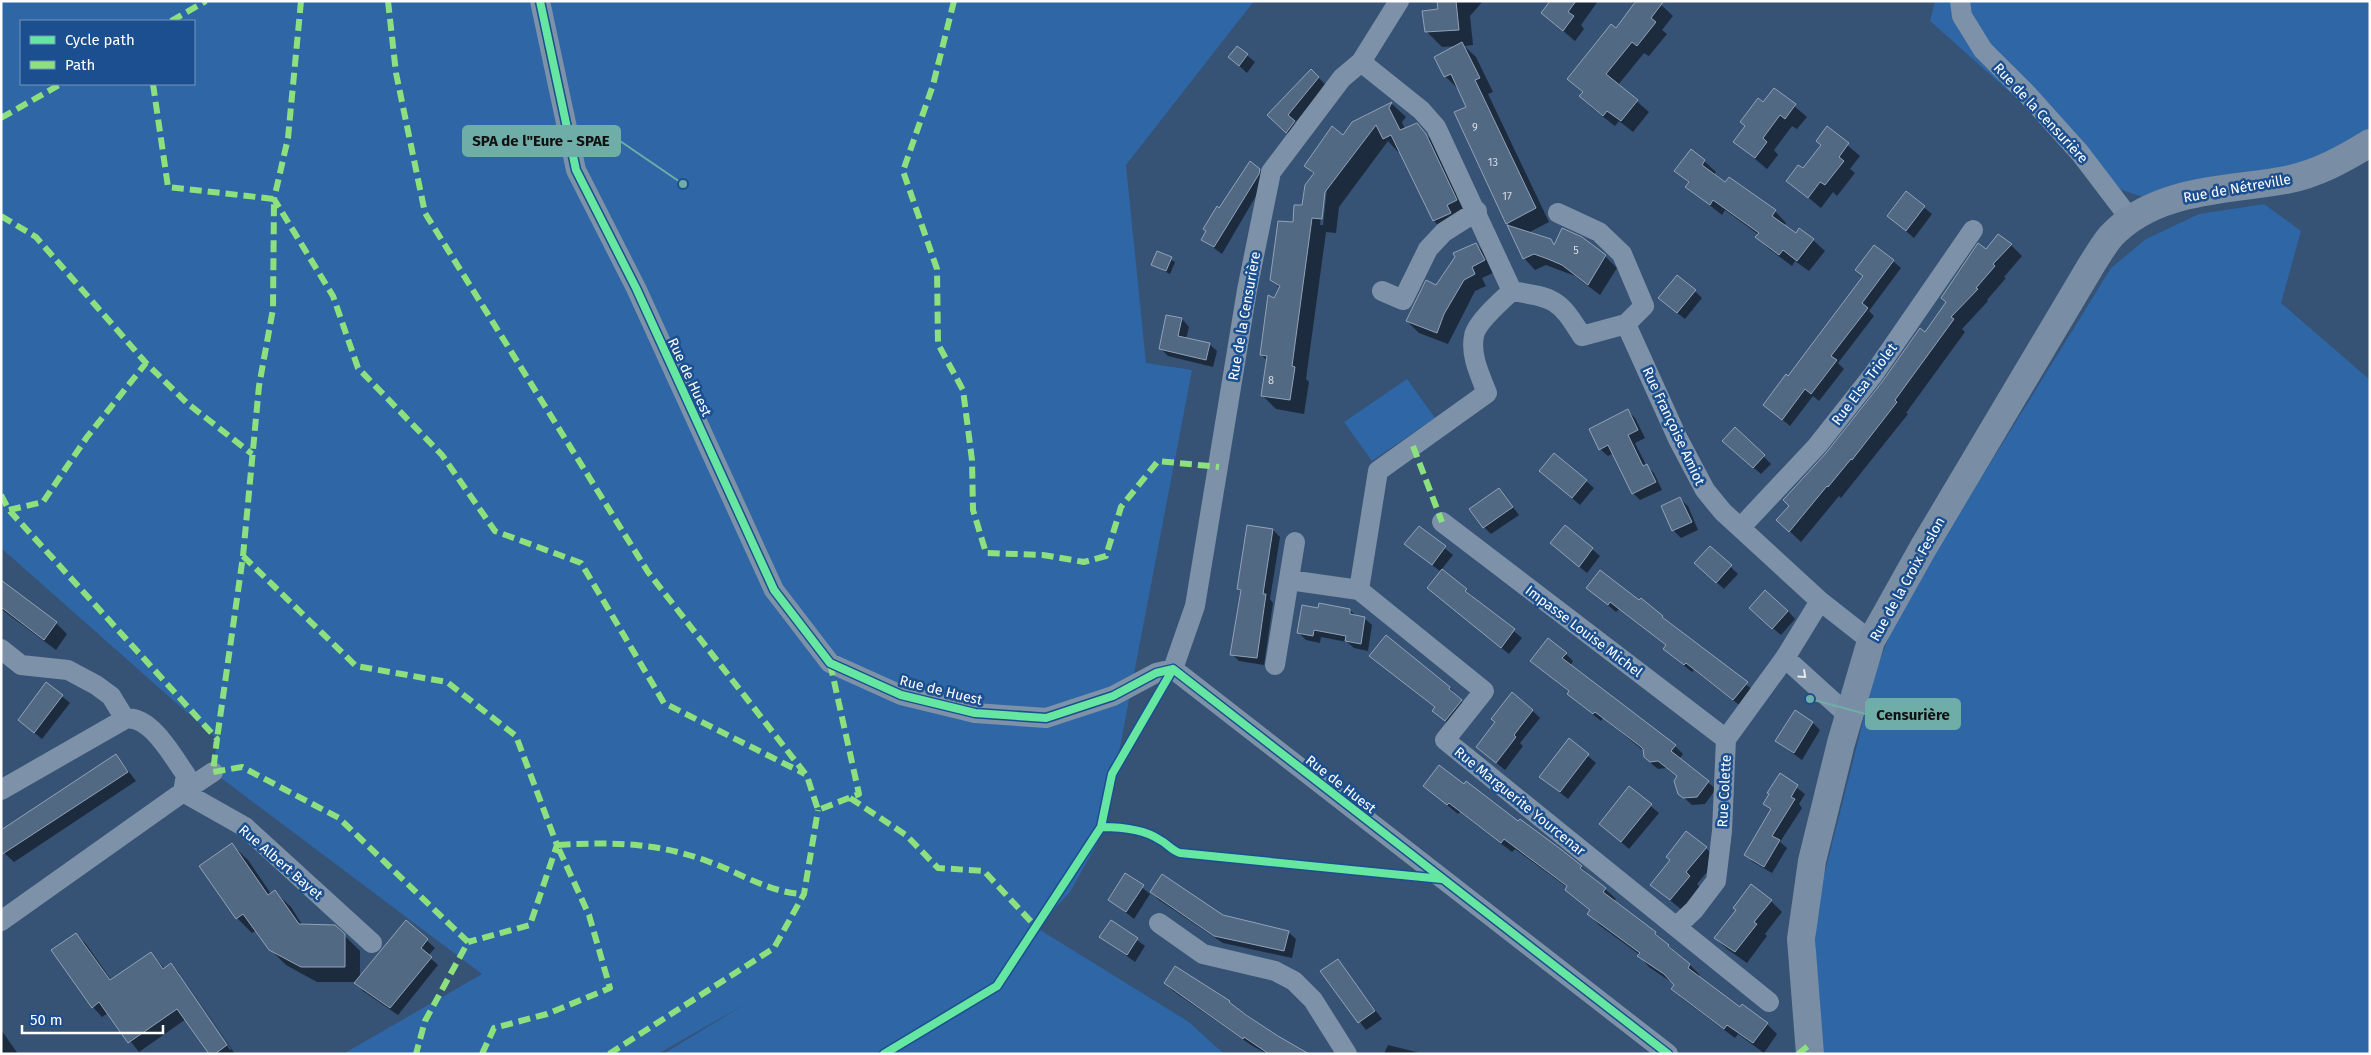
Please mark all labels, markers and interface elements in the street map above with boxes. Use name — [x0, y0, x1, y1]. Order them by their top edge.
legend — [20, 20, 195, 85]
text: Cycle path — [65, 31, 135, 49]
text: Path — [65, 56, 95, 74]
street label: Rue de la Censurière — [1990, 60, 2091, 167]
house number: 9 — [1472, 121, 1478, 134]
callout: SPA de l"Eure - SPAE — [463, 126, 620, 156]
text: SPA de l"Eure - SPAE — [472, 132, 610, 150]
house number: 13 — [1488, 156, 1498, 169]
street label: Rue de Nétreville — [2182, 171, 2292, 206]
house number: 17 — [1502, 190, 1512, 203]
house number: 5 — [1573, 244, 1579, 257]
street label: Rue de la Censurière — [1225, 250, 1264, 382]
street label: Rue de Huest — [664, 335, 716, 420]
street label: Rue Elsa Triolet — [1828, 339, 1901, 429]
street label: Rue Françoise Amiot — [1639, 364, 1709, 489]
house number: 8 — [1268, 374, 1274, 387]
street label: Rue de la Croix Feslon — [1866, 514, 1949, 644]
street label: Impasse Louise Michel — [1522, 582, 1646, 681]
one-way arrow — [1798, 669, 1807, 678]
street label: Rue de Huest — [898, 672, 985, 709]
callout: Censurière — [1866, 699, 1960, 729]
text: Censurière — [1876, 706, 1950, 724]
street label: Rue Marguerite Yourcenar — [1451, 743, 1589, 860]
street label: Rue de Huest — [1302, 752, 1380, 818]
street label: Rue Colette — [1714, 754, 1735, 828]
street label: Rue Albert Bayet — [235, 821, 327, 904]
scale bar — [22, 1002, 164, 1034]
text: 50 m — [30, 1011, 63, 1029]

